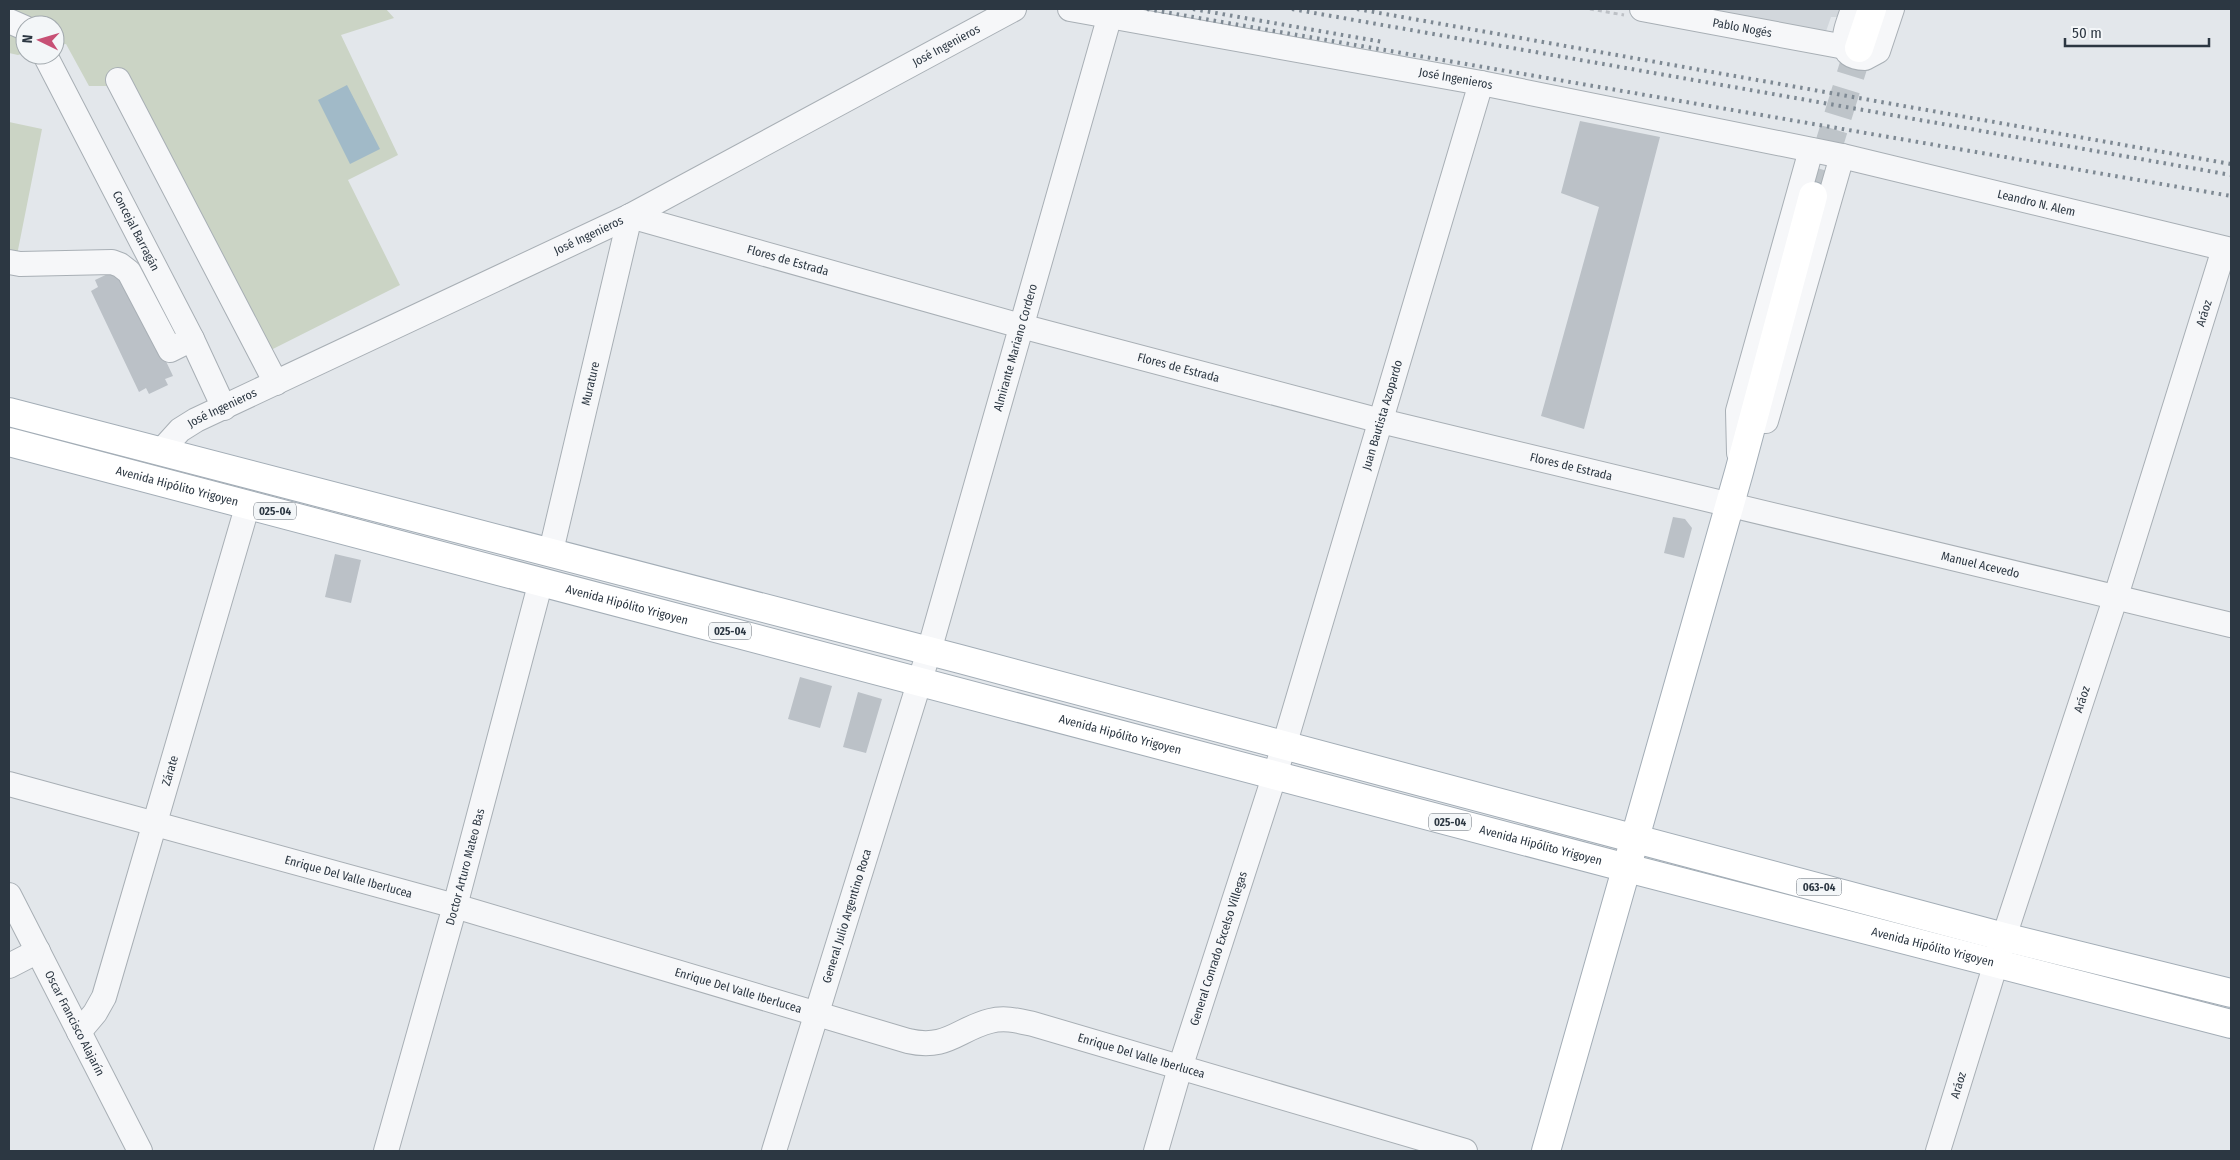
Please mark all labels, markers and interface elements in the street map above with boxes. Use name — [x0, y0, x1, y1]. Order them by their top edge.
north arrow — [15, 15, 65, 65]
street label: Pablo Nogés — [1711, 15, 1773, 40]
scale bar — [2065, 15, 2209, 47]
street label: José Ingenieros — [910, 22, 983, 69]
text: 50 m — [2072, 24, 2102, 42]
text: N — [19, 34, 36, 44]
street label: José Ingenieros — [1418, 65, 1494, 92]
street label: Leandro N. Alem — [1996, 187, 2077, 219]
street label: Concejal Barragán — [110, 189, 162, 273]
street label: José Ingenieros — [552, 213, 625, 258]
street label: Flores de Estrada — [745, 242, 830, 279]
street label: Almirante Mariano Cordero — [991, 282, 1040, 413]
street label: Aráoz — [2193, 298, 2215, 328]
street label: Flores de Estrada — [1136, 350, 1221, 385]
street label: Juan Bautista Azopardo — [1359, 358, 1405, 472]
street label: Murature — [579, 360, 602, 407]
street label: José Ingenieros — [185, 385, 259, 431]
street label: Flores de Estrada — [1529, 450, 1614, 483]
street label: Avenida Hipólito Yrigoyen — [115, 463, 240, 509]
road number: 025-04 — [254, 502, 296, 520]
street label: Manuel Acevedo — [1940, 549, 2021, 581]
street label: Avenida Hipólito Yrigoyen — [564, 582, 690, 628]
road number: 025-04 — [709, 622, 751, 640]
street label: Aráoz — [2071, 684, 2093, 714]
street label: Avenida Hipólito Yrigoyen — [1057, 712, 1183, 757]
street label: Zárate — [159, 754, 181, 787]
street label: Doctor Arturo Mateo Bas — [443, 807, 487, 927]
road number: 025-04 — [1429, 814, 1471, 830]
street label: Avenida Hipólito Yrigoyen — [1478, 822, 1604, 868]
street label: General Julio Argentino Roca — [819, 847, 874, 985]
street label: Enrique Del Valle Iberlucea — [283, 853, 414, 901]
street label: General Conrado Excelso Villegas — [1187, 870, 1250, 1027]
road number: 063-04 — [1796, 879, 1842, 896]
street label: Avenida Hipólito Yrigoyen — [1870, 924, 1996, 970]
street label: Enrique Del Valle Iberlucea — [673, 965, 804, 1016]
street label: Oscar Francisco Alajarín — [42, 968, 107, 1078]
street label: Enrique Del Valle Iberlucea — [1076, 1031, 1207, 1081]
street label: Aráoz — [1948, 1070, 1969, 1100]

